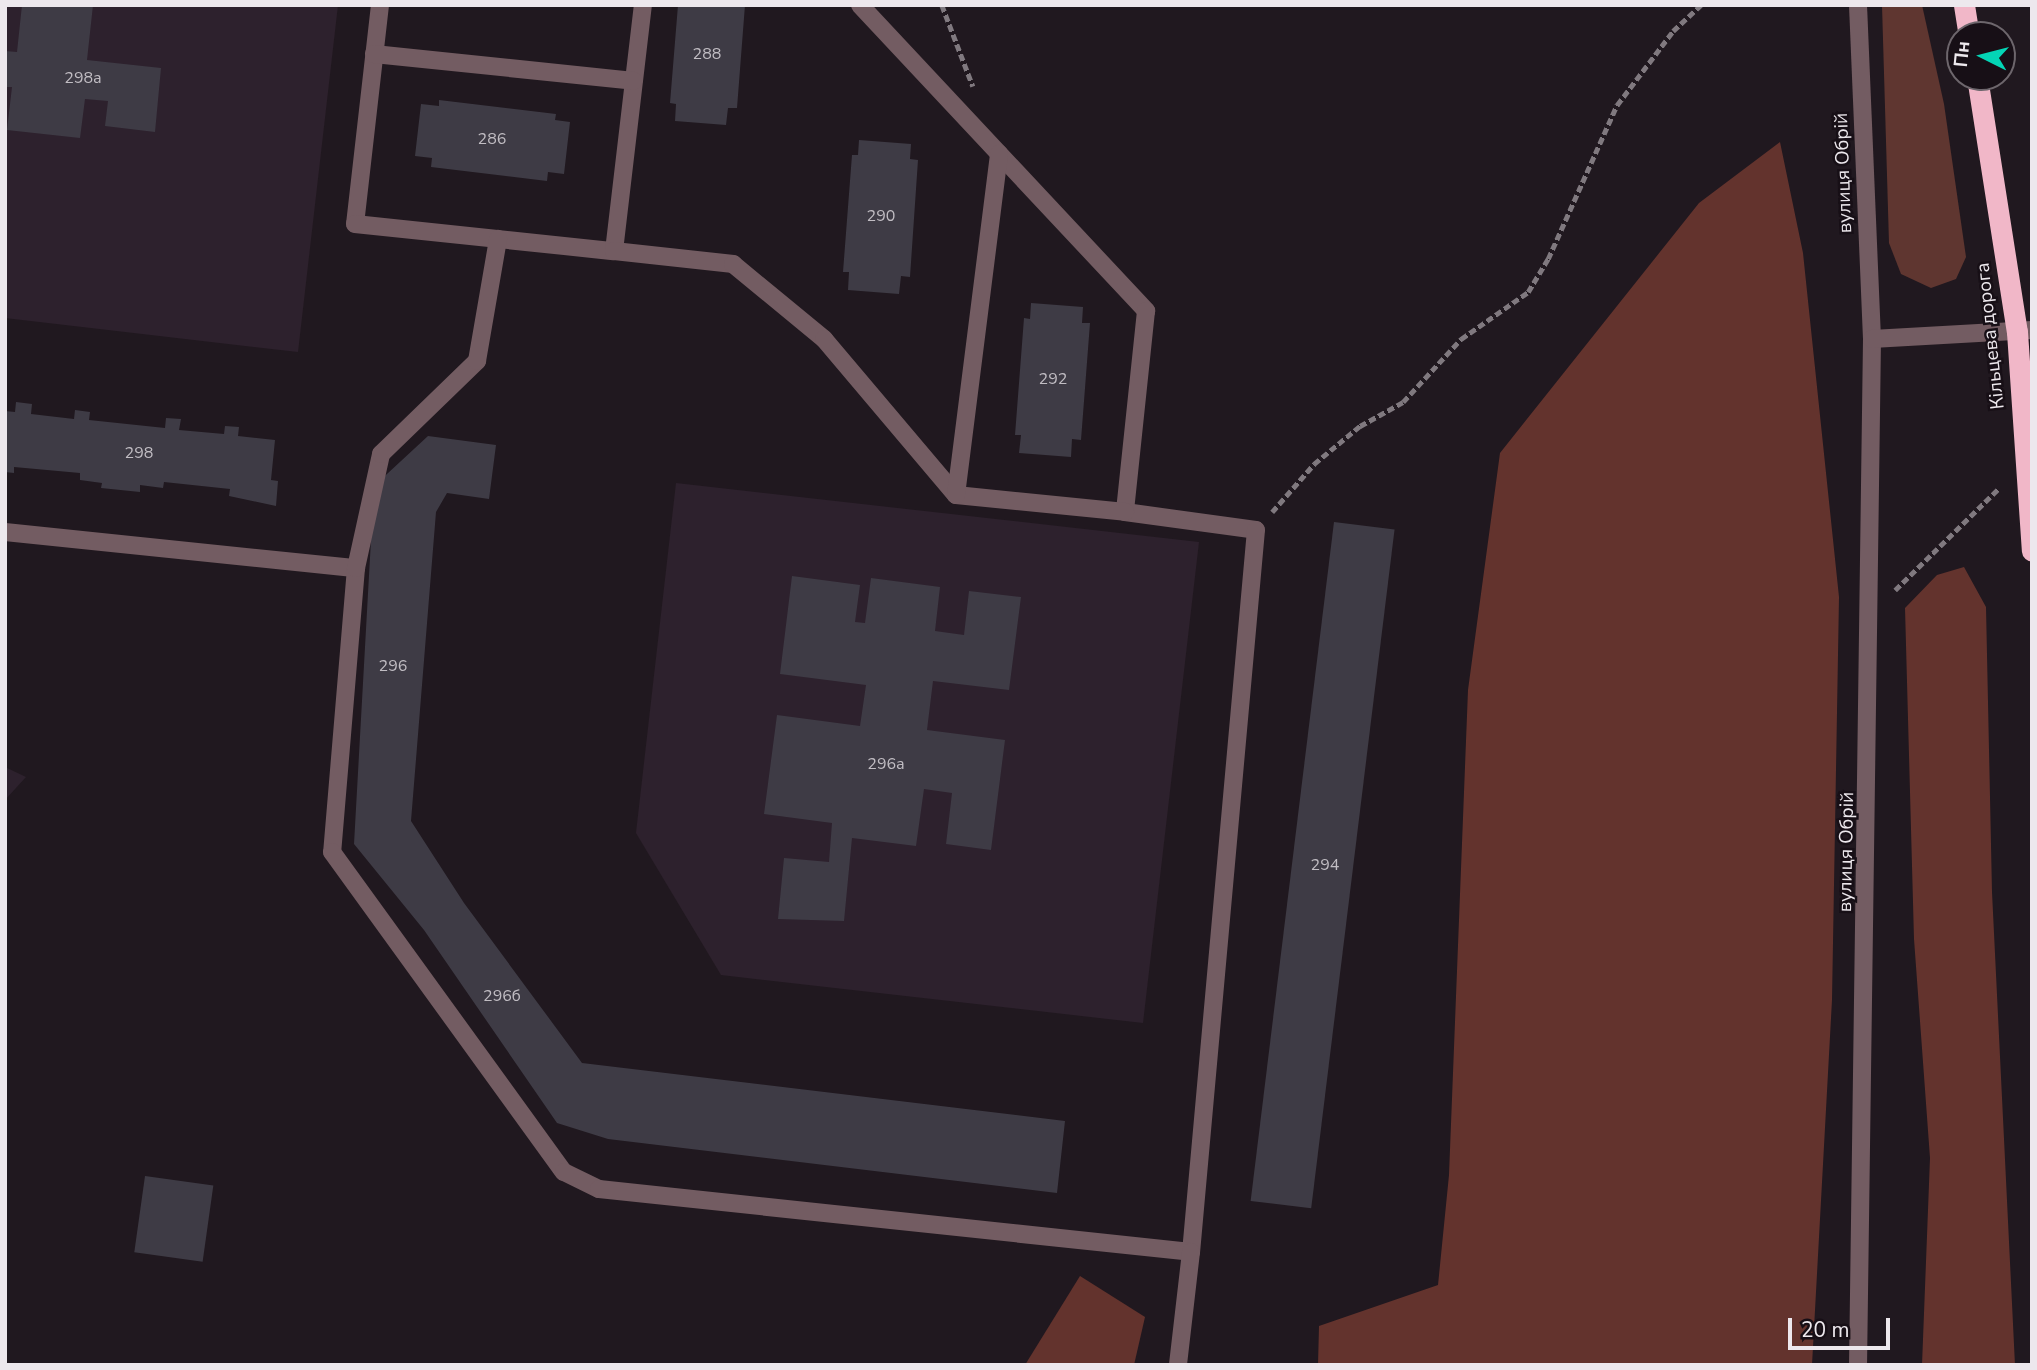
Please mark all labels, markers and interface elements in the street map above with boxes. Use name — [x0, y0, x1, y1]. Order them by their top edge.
north arrow — [1946, 21, 2016, 91]
text: Пн — [1948, 40, 1976, 68]
house number: 288 — [693, 44, 721, 64]
house number: 298а — [64, 68, 102, 88]
street label: вулиця Обрій — [1831, 112, 1857, 234]
house number: 286 — [478, 129, 506, 149]
house number: 290 — [867, 206, 895, 226]
street label: Кільцева дорога — [1972, 261, 2010, 411]
house number: 292 — [1039, 369, 1067, 389]
house number: 298 — [125, 443, 153, 463]
house number: 296 — [379, 656, 407, 676]
house number: 296а — [867, 754, 905, 774]
street label: вулиця Обрій — [1835, 792, 1859, 912]
house number: 294 — [1311, 855, 1339, 875]
house number: 296б — [483, 986, 521, 1006]
scale bar — [1792, 1304, 1894, 1348]
text: 20 m — [1801, 1316, 1850, 1344]

